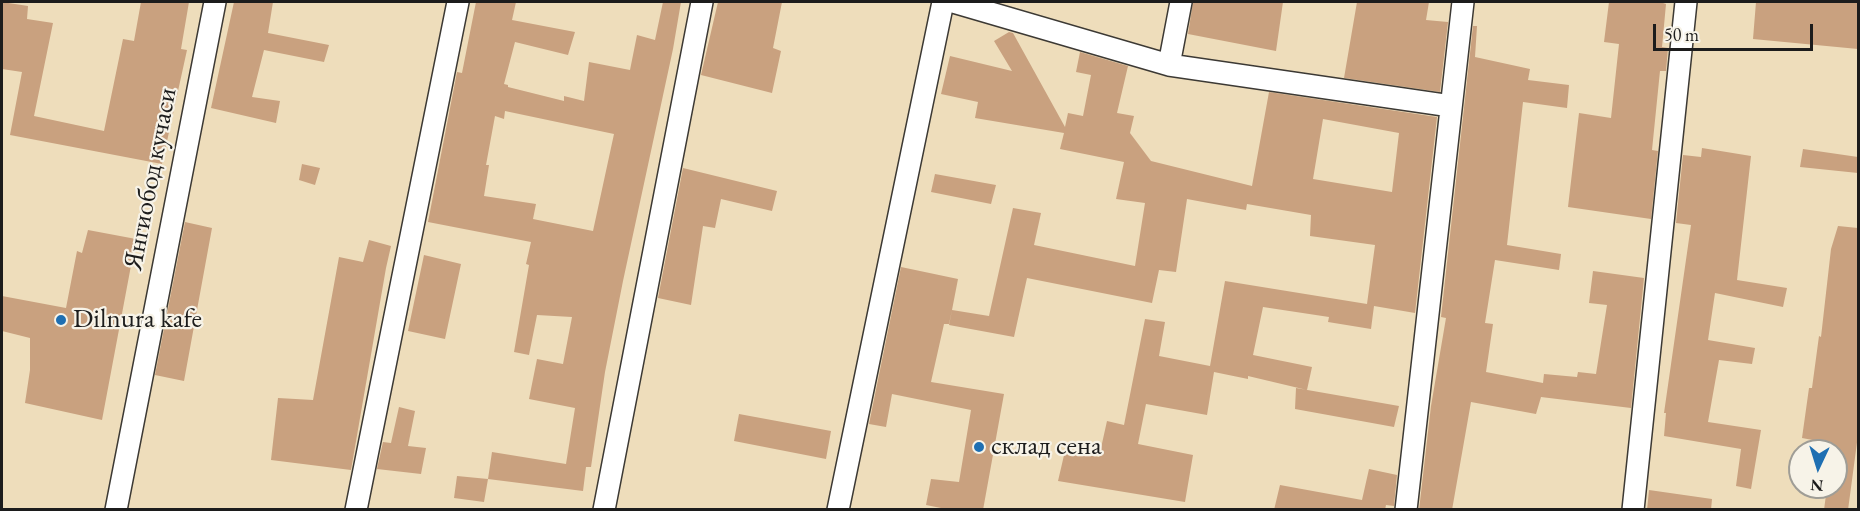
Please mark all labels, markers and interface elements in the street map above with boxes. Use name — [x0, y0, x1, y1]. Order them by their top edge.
scale bar — [1656, 12, 1816, 50]
text: 50 m — [1664, 23, 1699, 46]
street label: Янгиобод кучаси — [117, 85, 185, 273]
place label: Dilnura kafe — [73, 304, 202, 336]
marker: Dilnura kafe — [54, 313, 68, 327]
place label: склад сена — [991, 431, 1102, 463]
north arrow — [1788, 439, 1848, 499]
marker: склад сена — [972, 440, 986, 454]
text: N — [1810, 475, 1824, 496]

